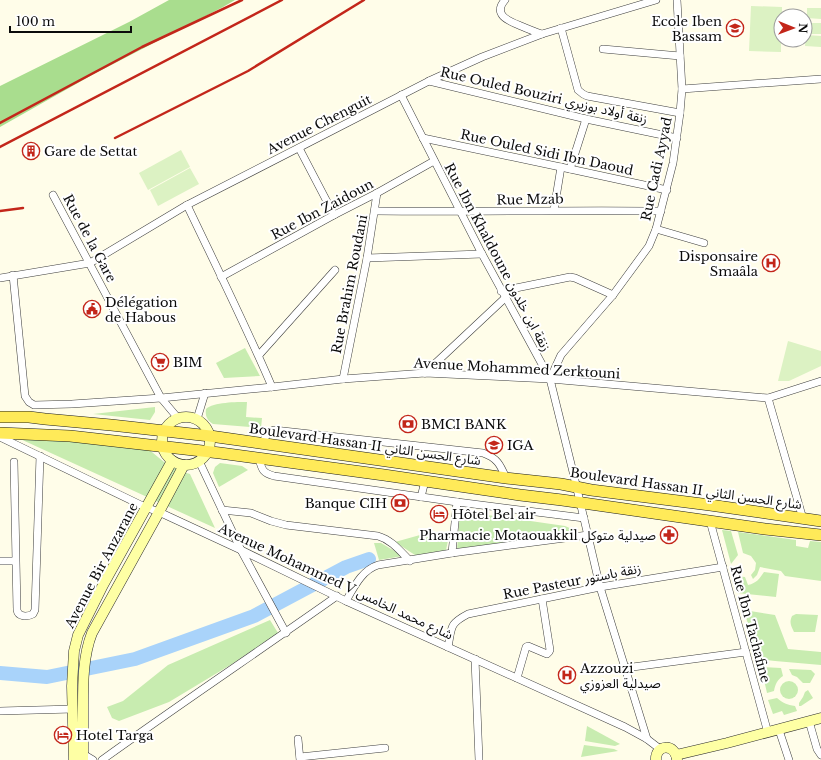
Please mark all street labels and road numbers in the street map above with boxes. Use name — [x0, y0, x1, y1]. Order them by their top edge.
street label: Rue Ouled Bouziri زنقة أولاد بوزيري — [438, 63, 649, 130]
street label: Avenue Chenguit — [263, 91, 374, 159]
street label: Rue Cadi Ayyad — [637, 115, 676, 223]
street label: Rue Ouled Sidi Ibn Daoud — [459, 126, 635, 179]
street label: Rue Ibn Khaldoune زنقة ابن خلدون — [441, 160, 555, 354]
street label: Rue Ibn Zaidoun — [268, 175, 376, 244]
street label: Rue Mzab — [496, 190, 564, 209]
street label: Rue de la Gare — [59, 191, 120, 285]
street label: Rue Brahim Roudani — [328, 213, 371, 355]
street label: Avenue Mohammed Zerktouni — [412, 355, 621, 382]
street label: Boulevard Hassan II شارع الحسن الثاني — [248, 420, 482, 471]
street label: Boulevard Hassan II شارع الحسن الثاني — [569, 464, 803, 515]
street label: Avenue Bir Anzarane — [61, 499, 142, 632]
street label: Avenue Mohammed V شارع محمد الخامس — [214, 519, 456, 645]
street label: Rue Pasteur زنقة باستور — [502, 560, 643, 603]
street label: Rue Ibn Tachafine — [727, 564, 774, 685]

